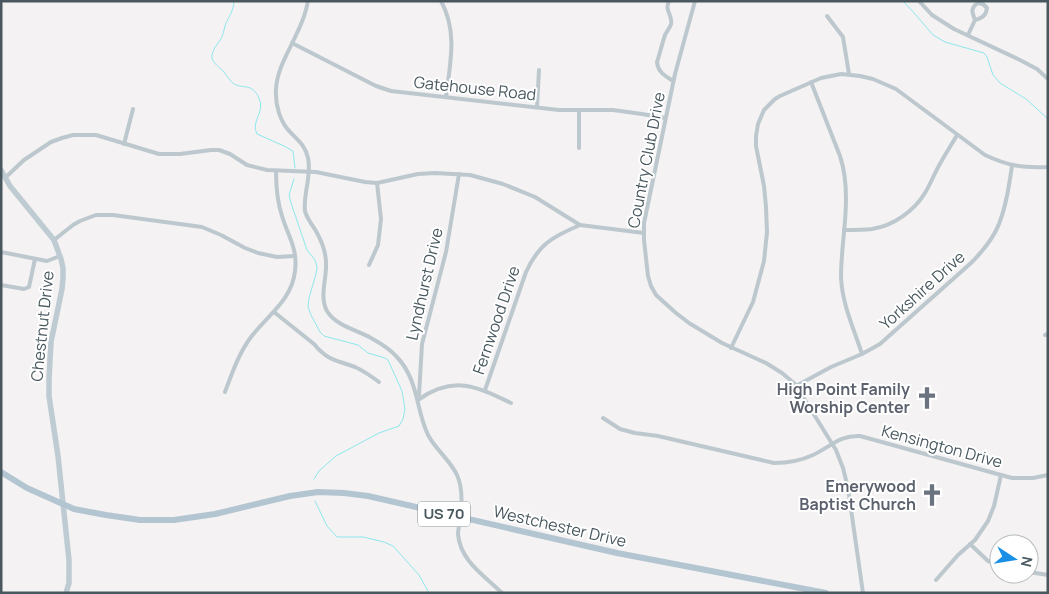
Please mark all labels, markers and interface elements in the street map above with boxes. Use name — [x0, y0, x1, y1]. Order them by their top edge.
street label: Gatehouse Road — [413, 71, 537, 105]
street label: Country Club Drive — [622, 90, 670, 230]
street label: Lyndhurst Drive — [400, 226, 448, 342]
street label: Yorkshire Drive — [875, 246, 969, 334]
street label: Fernwood Drive — [467, 263, 525, 377]
street label: Chestnut Drive — [25, 270, 59, 382]
place label: High Point Family Worship Center — [777, 378, 910, 418]
church icon: High Point Family Worship Center — [914, 385, 940, 411]
street label: Kensington Drive — [879, 419, 1005, 473]
place label: Emerywood Baptist Church — [799, 475, 916, 515]
church icon: Emerywood Baptist Church — [919, 482, 945, 508]
street label: Westchester Drive — [491, 500, 629, 552]
road number: US 70 — [418, 502, 470, 526]
north arrow — [989, 534, 1039, 584]
text: N — [1017, 555, 1038, 569]

